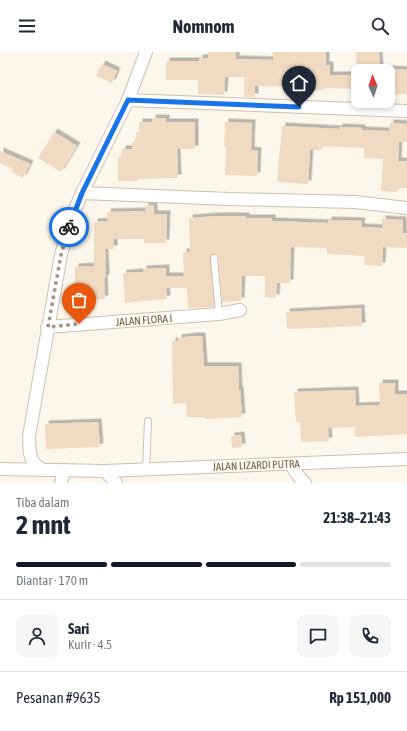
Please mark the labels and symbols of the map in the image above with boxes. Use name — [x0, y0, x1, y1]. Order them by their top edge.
north arrow — [351, 64, 395, 108]
pin — [282, 66, 316, 107]
courier — [49, 207, 89, 247]
pin — [62, 283, 96, 324]
street label: JALAN FLORA I — [115, 312, 173, 328]
street label: JALAN LIZARDI PUTRA — [212, 457, 301, 473]

